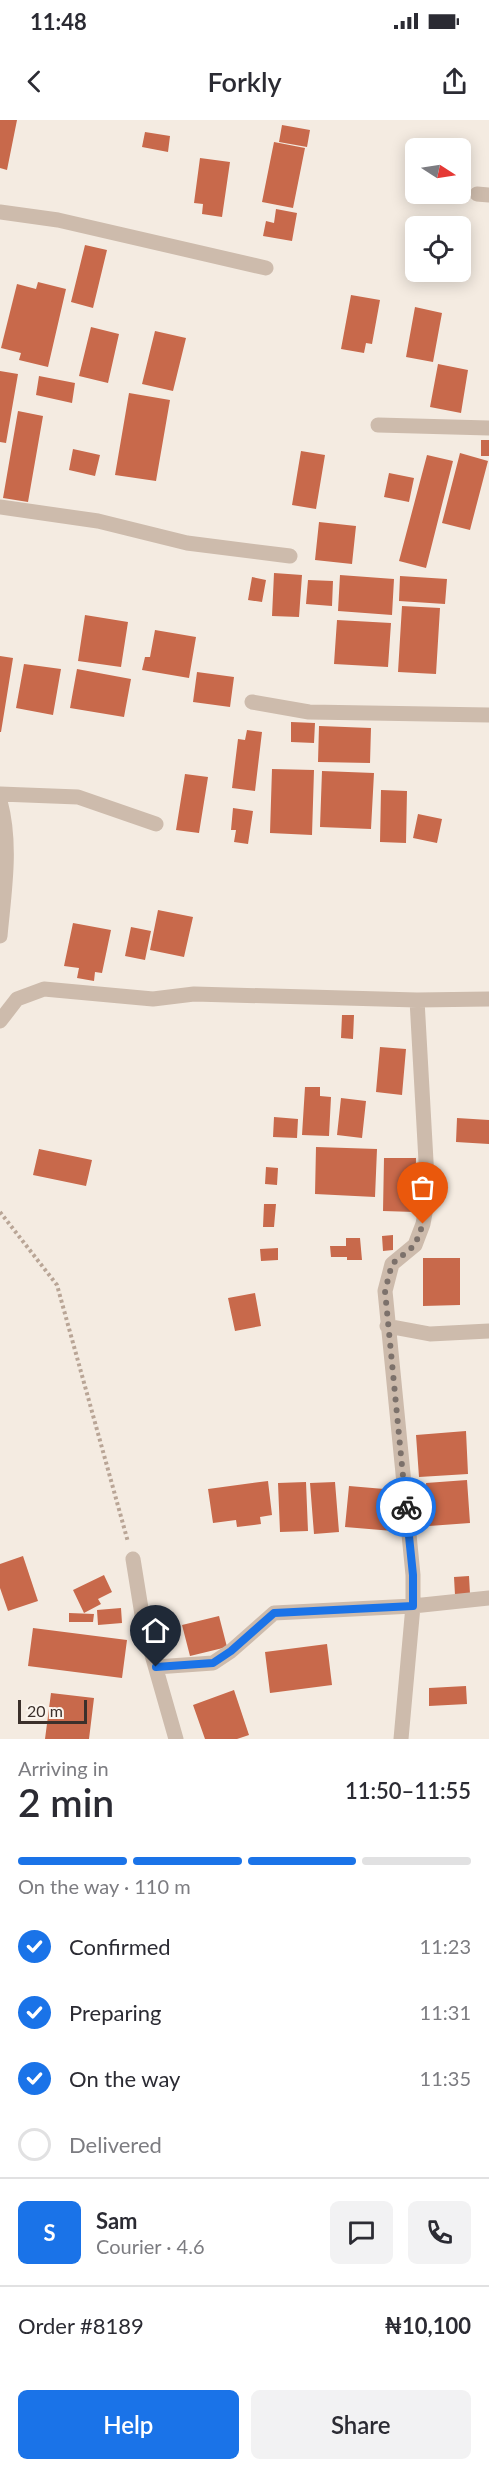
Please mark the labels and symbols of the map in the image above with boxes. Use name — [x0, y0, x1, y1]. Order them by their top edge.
north arrow — [405, 138, 471, 204]
pin — [397, 1162, 448, 1224]
courier — [376, 1477, 436, 1537]
pin — [130, 1605, 181, 1667]
scale bar — [18, 1697, 87, 1724]

